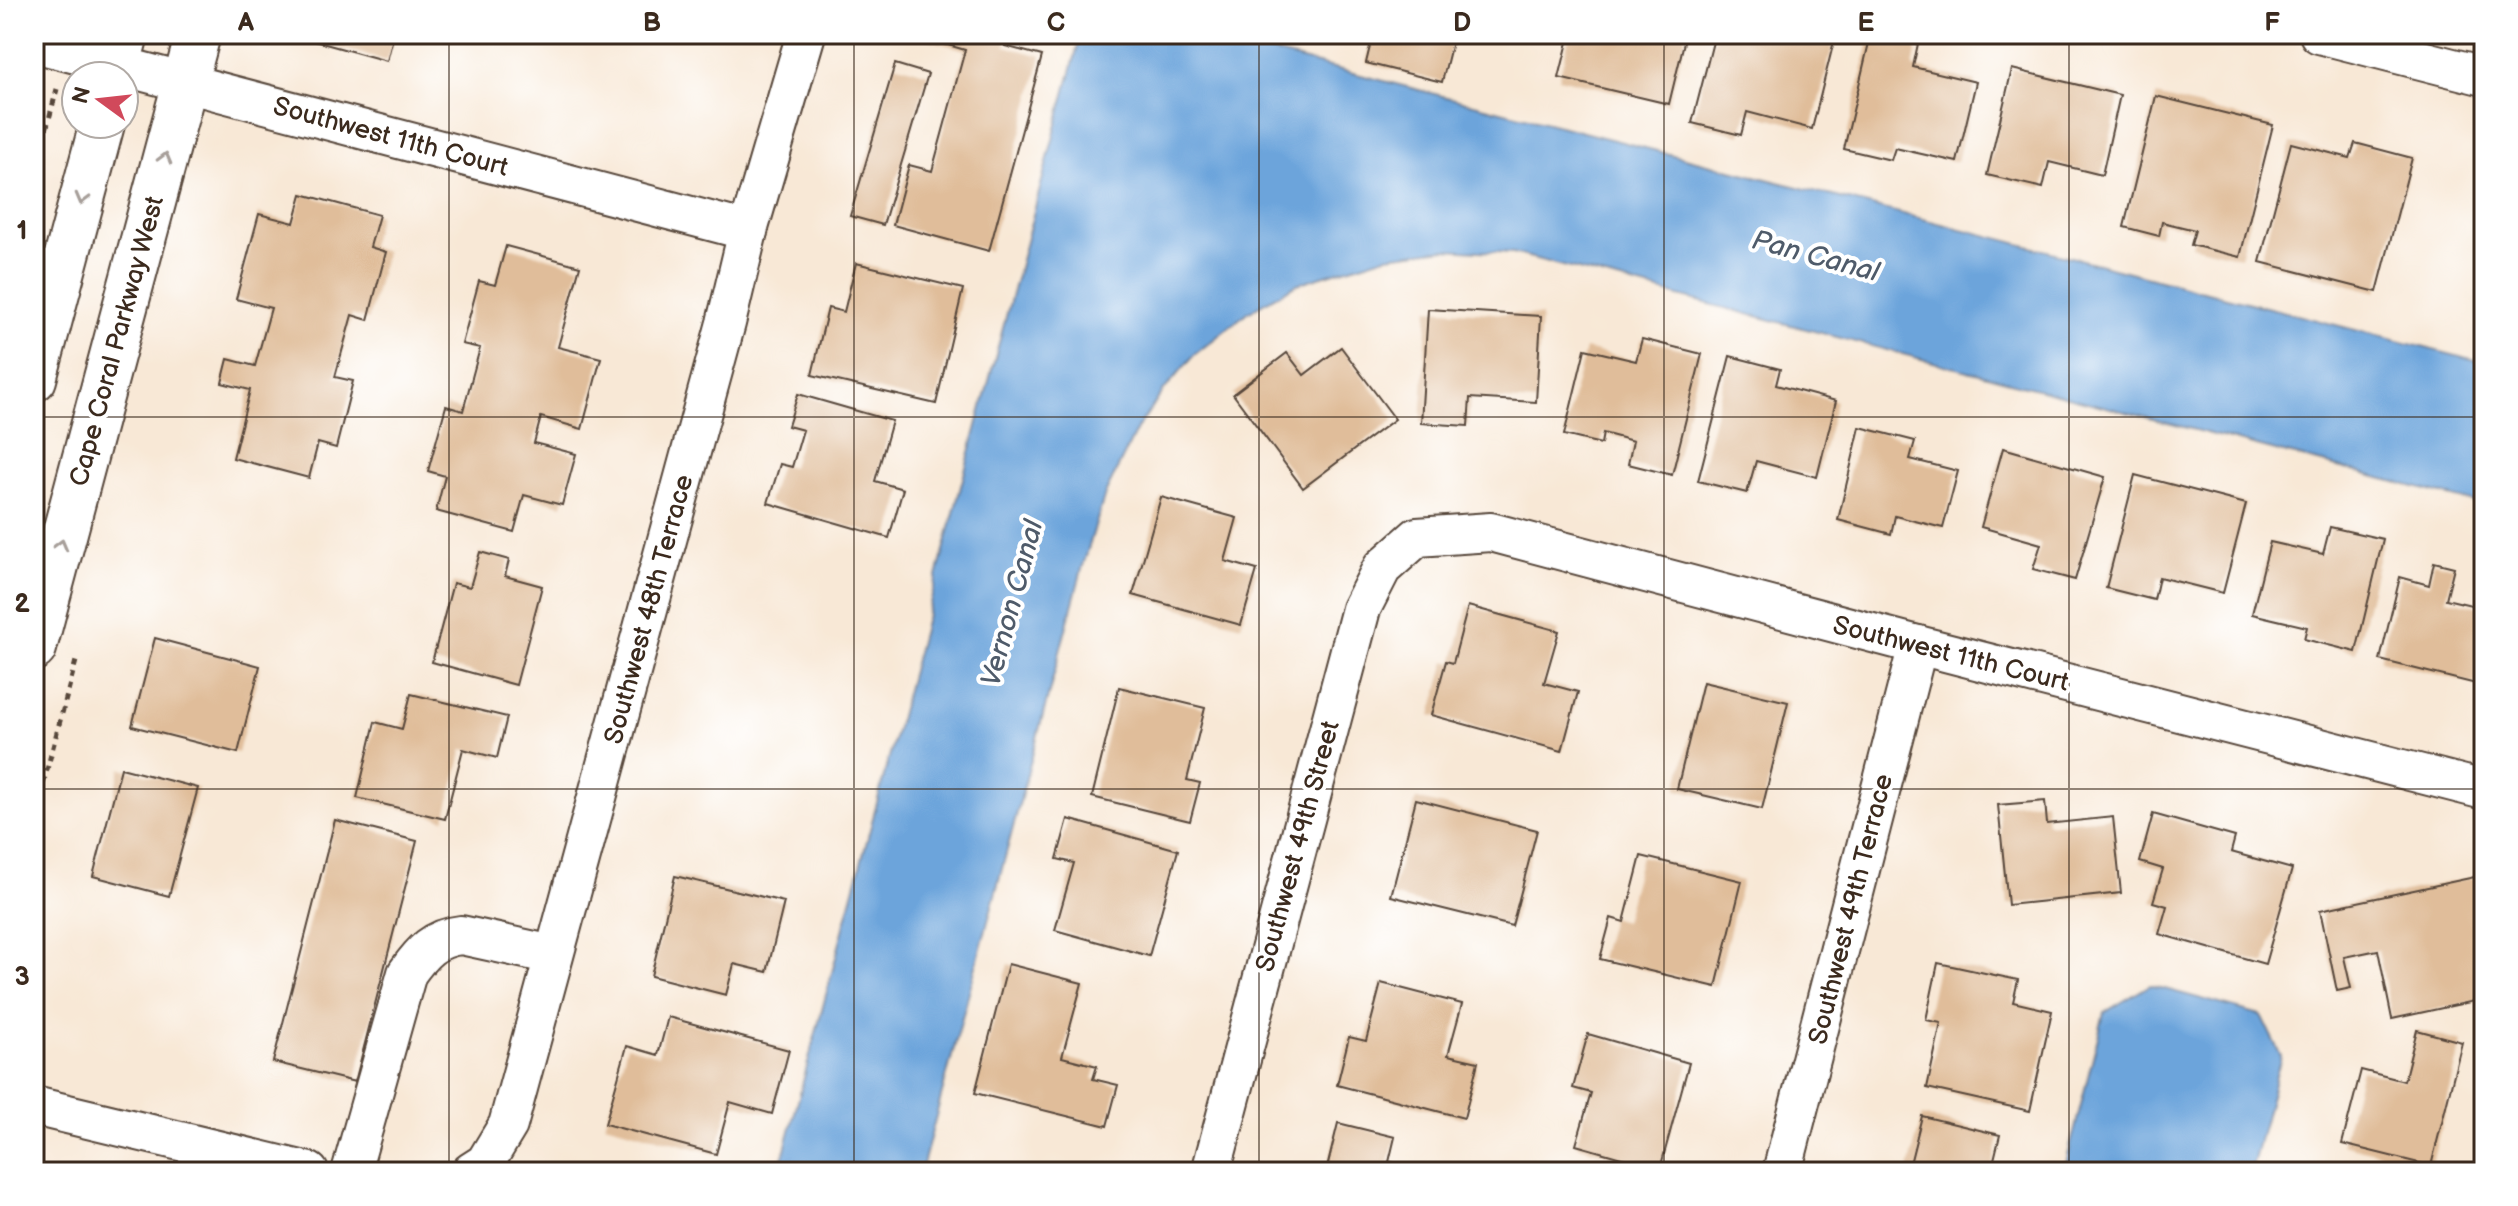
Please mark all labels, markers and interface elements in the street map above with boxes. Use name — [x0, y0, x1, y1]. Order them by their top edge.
text: A — [237, 8, 254, 39]
text: B — [643, 8, 661, 39]
text: C — [1047, 8, 1065, 39]
text: D — [1453, 8, 1471, 39]
text: E — [1858, 8, 1875, 39]
text: F — [2264, 8, 2280, 39]
north arrow — [60, 60, 140, 140]
text: N — [67, 84, 97, 107]
street label: Southwest 11th Court — [270, 91, 512, 184]
one-way arrow — [155, 151, 172, 165]
one-way arrow — [74, 192, 91, 206]
street label: Cape Coral Parkway West — [64, 193, 171, 490]
text: 1 — [17, 216, 27, 247]
water label: Pan Canal — [1748, 224, 1884, 290]
street label: Southwest 48th Terrace — [599, 471, 700, 747]
water label: Vernon Canal — [974, 515, 1051, 690]
one-way arrow — [52, 539, 69, 553]
text: 2 — [14, 589, 30, 620]
street label: Southwest 11th Court — [1829, 610, 2072, 699]
street label: Southwest 49th Street — [1250, 717, 1347, 975]
street label: Southwest 49th Terrace — [1803, 771, 1900, 1048]
text: 3 — [14, 962, 30, 993]

